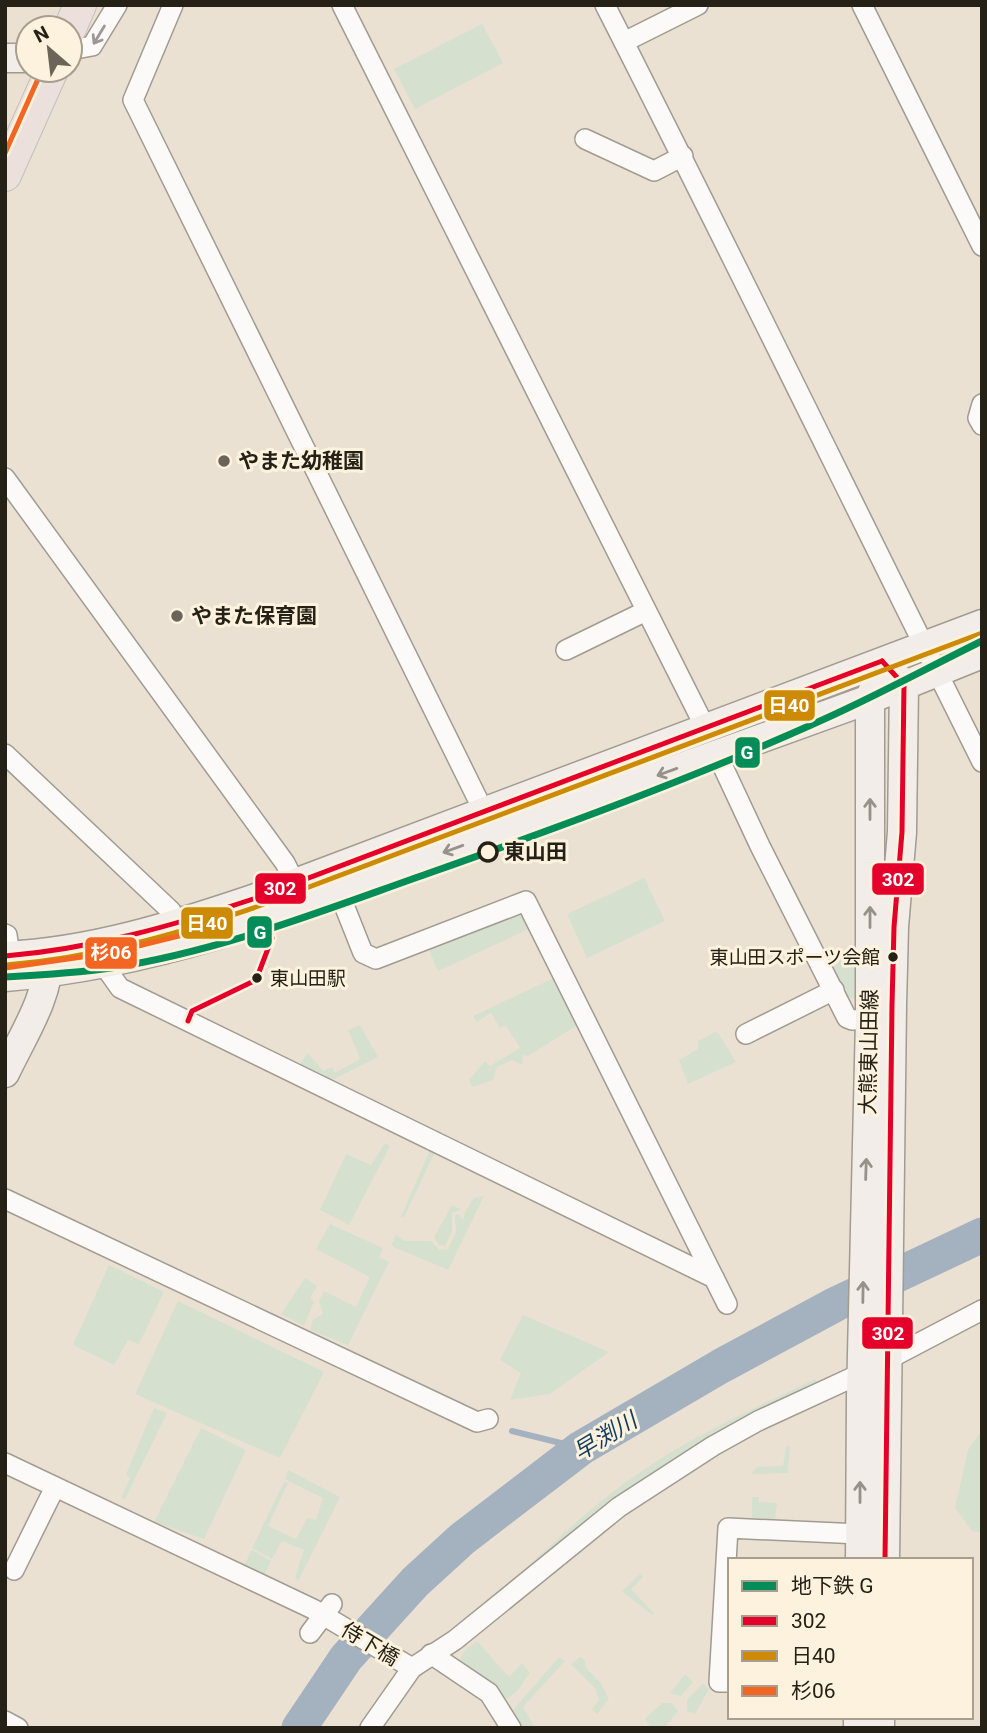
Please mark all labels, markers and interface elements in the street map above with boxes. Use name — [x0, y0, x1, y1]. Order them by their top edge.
north arrow — [14, 14, 84, 84]
text: N — [30, 21, 53, 48]
one-way arrow — [91, 25, 105, 45]
place label: やまた幼稚園 — [238, 449, 364, 473]
marker: やまた幼稚園 — [216, 453, 232, 469]
place label: やまた保育園 — [191, 604, 317, 628]
marker: やまた保育園 — [169, 608, 185, 624]
line badge: 日40 — [763, 689, 816, 722]
text: 日40 — [769, 694, 809, 717]
line badge: G — [734, 736, 761, 769]
text: G — [741, 741, 753, 764]
one-way arrow — [657, 767, 679, 779]
one-way arrow — [863, 798, 877, 821]
place label: 東山田 — [504, 840, 567, 864]
marker: 東山田 — [478, 842, 498, 862]
one-way arrow — [443, 844, 465, 856]
line badge: 302 — [871, 862, 925, 896]
text: 302 — [882, 868, 914, 891]
line badge: 302 — [254, 872, 307, 905]
text: 302 — [264, 877, 296, 900]
line badge: 日40 — [180, 906, 234, 940]
one-way arrow — [863, 906, 877, 929]
text: 日40 — [187, 912, 227, 935]
line badge: G — [246, 915, 273, 949]
text: G — [254, 921, 266, 944]
line badge: 杉06 — [84, 936, 138, 970]
text: 杉06 — [91, 941, 131, 964]
place label: 東山田スポーツ会館 — [709, 946, 880, 969]
marker: 東山田スポーツ会館 — [886, 950, 900, 964]
place label: 東山田駅 — [270, 967, 346, 990]
marker: 東山田駅 — [250, 971, 264, 985]
street label: 大熊東山田線 — [856, 989, 882, 1115]
one-way arrow — [859, 1158, 873, 1181]
one-way arrow — [856, 1280, 870, 1303]
line badge: 302 — [861, 1316, 914, 1350]
text: 302 — [872, 1322, 904, 1345]
water label: 早渕川 — [569, 1406, 644, 1466]
one-way arrow — [853, 1480, 867, 1503]
legend — [728, 1558, 973, 1719]
text: 地下鉄 G — [791, 1574, 874, 1598]
text: 302 — [791, 1609, 827, 1633]
street label: 侍下橋 — [337, 1617, 403, 1671]
text: 日40 — [791, 1644, 836, 1668]
text: 杉06 — [791, 1679, 836, 1703]

